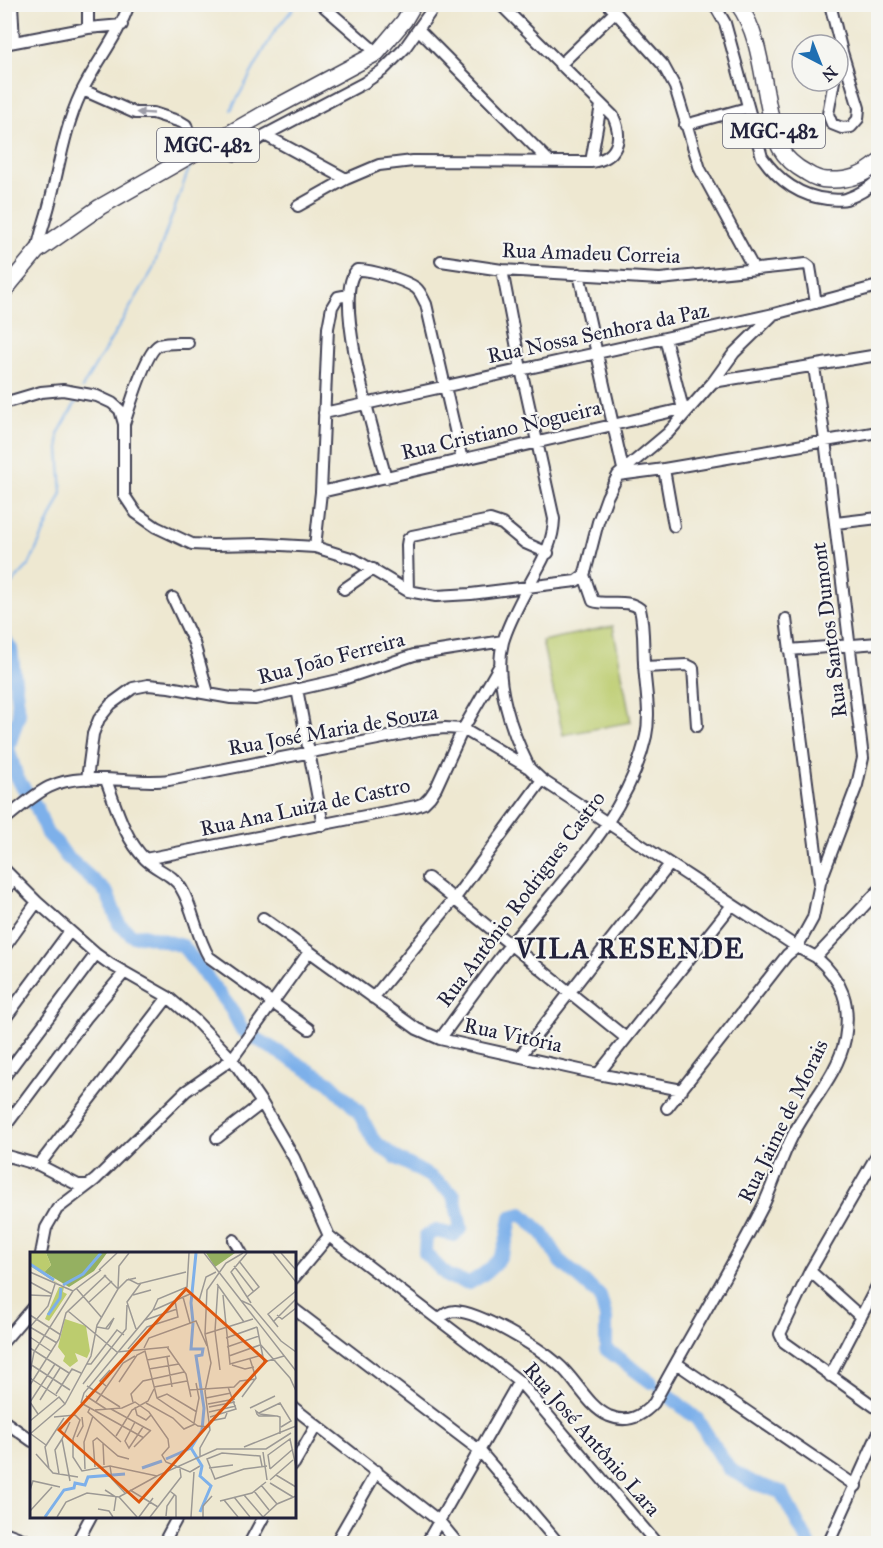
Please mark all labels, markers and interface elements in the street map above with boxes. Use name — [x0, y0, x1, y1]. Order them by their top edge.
north arrow — [790, 33, 850, 93]
text: N — [818, 62, 841, 86]
one-way arrow — [135, 109, 154, 118]
road number: MGC-482 — [723, 114, 825, 148]
road number: MGC-482 — [157, 128, 259, 162]
street label: Rua Amadeu Correia — [501, 237, 681, 269]
street label: Rua Nossa Senhora da Paz — [485, 297, 711, 369]
street label: Rua Cristiano Nogueira — [399, 394, 604, 466]
street label: Rua Santos Dumont — [805, 540, 853, 719]
street label: Rua João Ferreira — [255, 626, 407, 690]
street label: Rua José Maria de Souza — [226, 699, 440, 761]
street label: Rua Ana Luiza de Castro — [198, 772, 413, 842]
street label: Rua Antônio Rodrigues Castro — [431, 786, 611, 1012]
district label: VILA RESENDE — [514, 932, 745, 965]
street label: Rua Vitória — [461, 1012, 565, 1058]
street label: Rua Jaime de Morais — [732, 1035, 834, 1207]
inset map — [30, 1252, 296, 1518]
street label: Rua José Antônio Lara — [518, 1357, 666, 1522]

